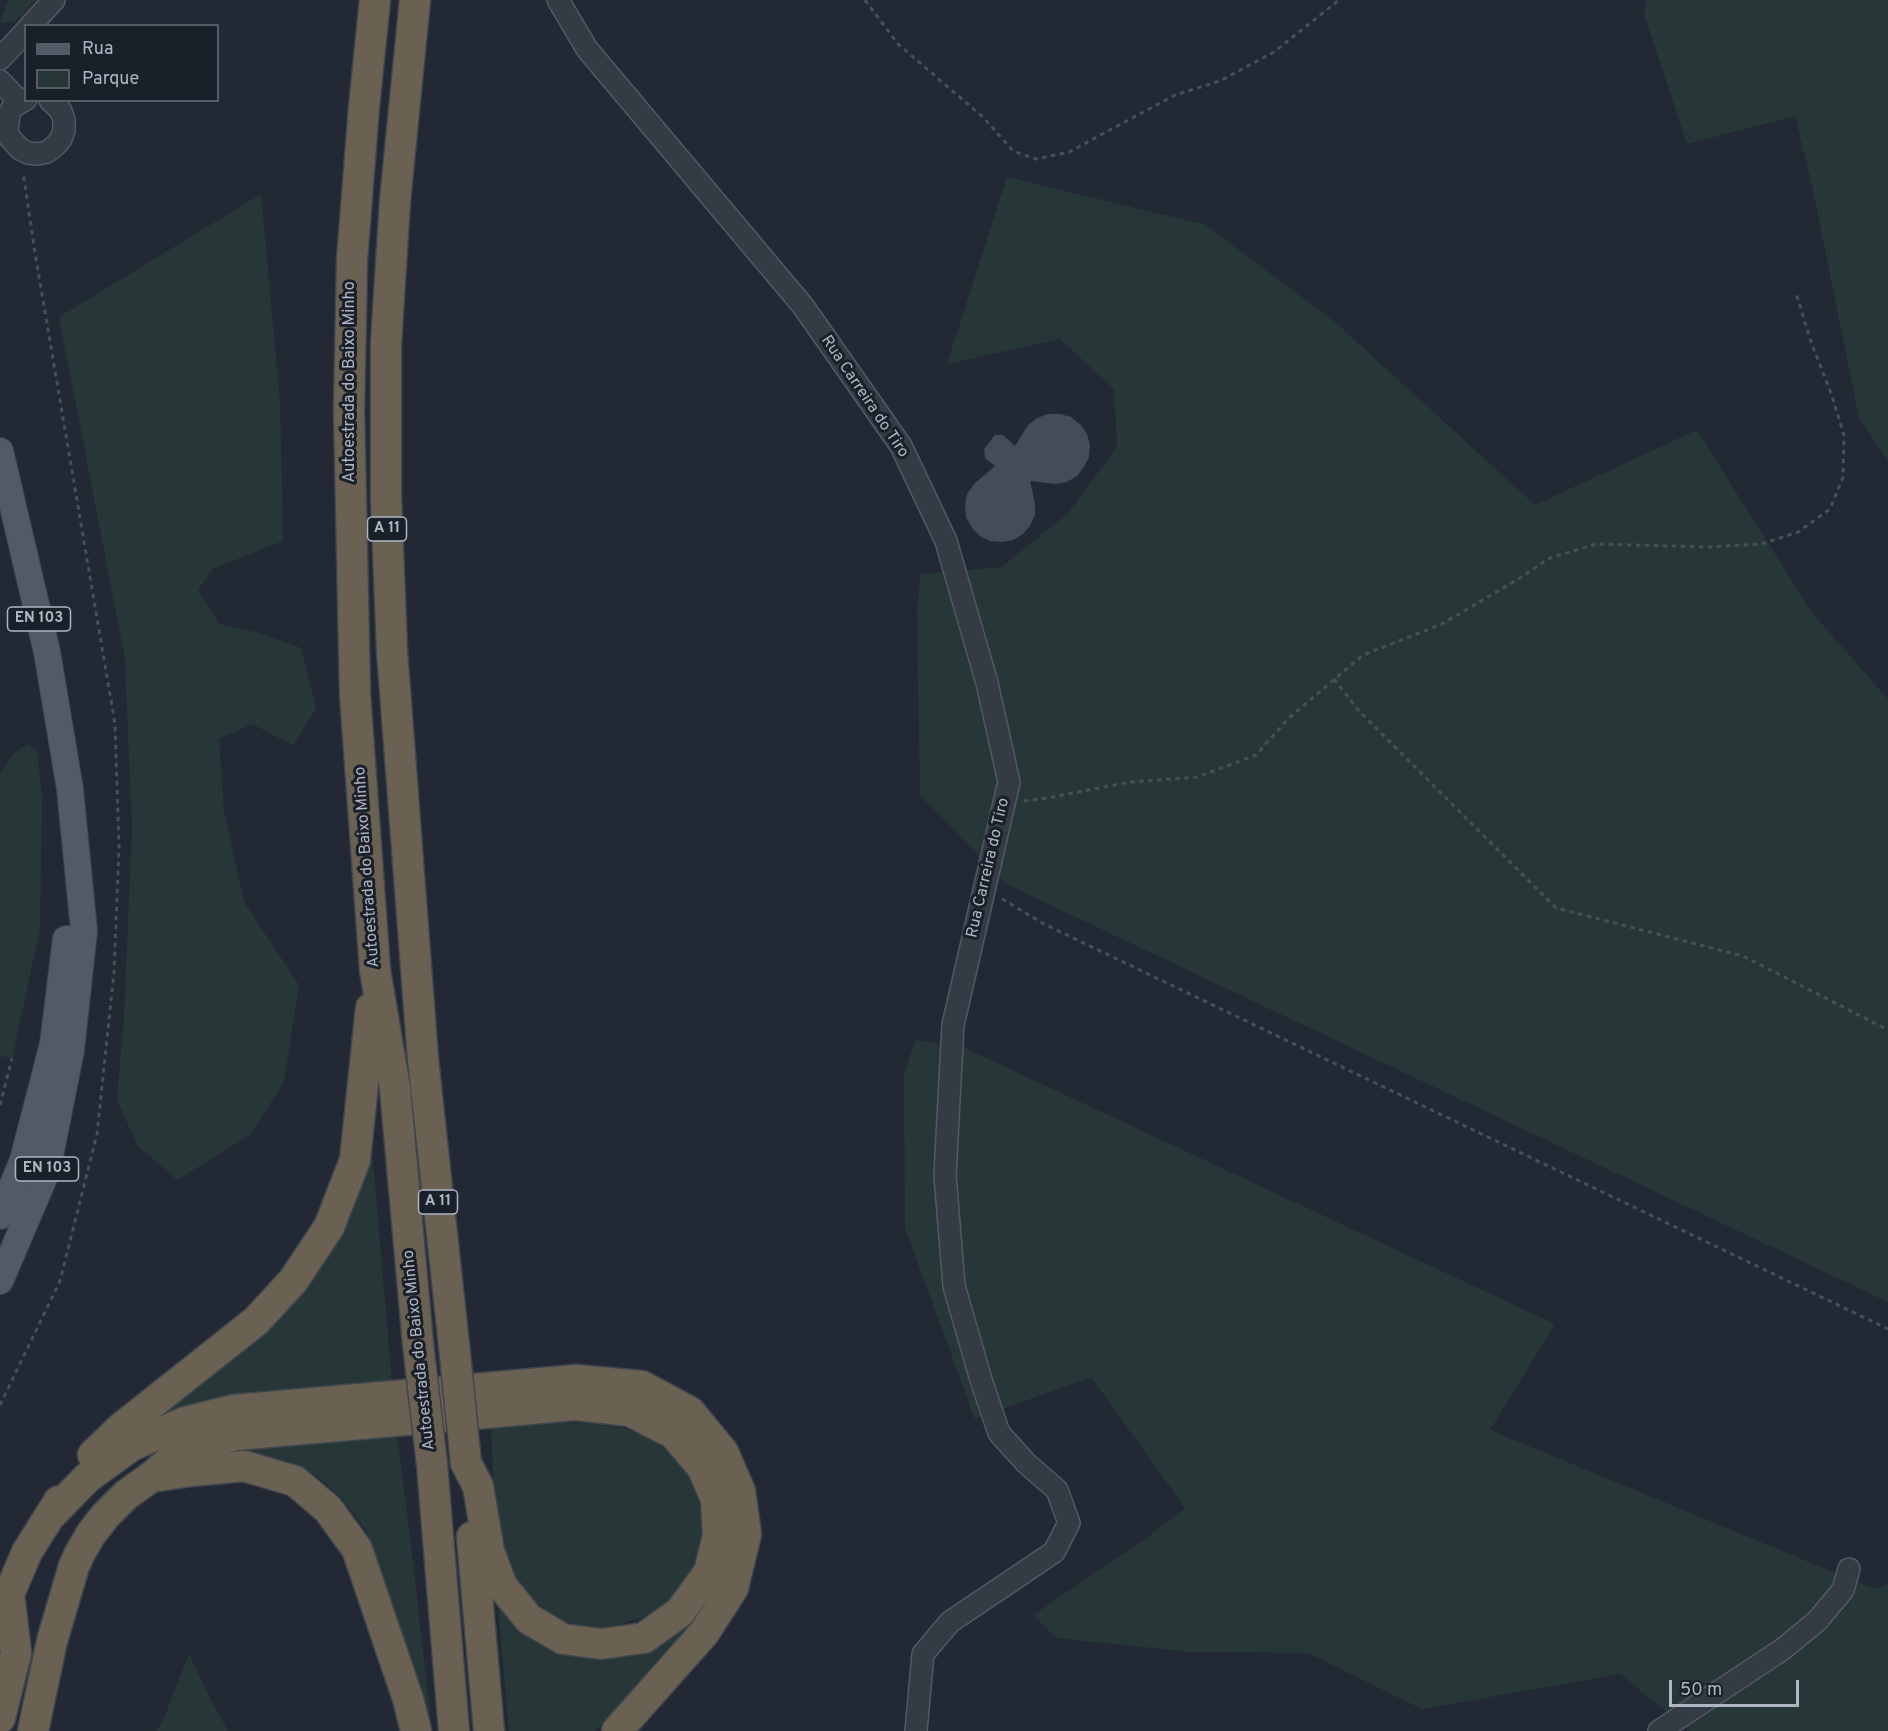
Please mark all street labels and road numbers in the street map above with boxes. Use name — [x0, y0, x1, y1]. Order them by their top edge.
street label: Autoestrada do Baixo Minho — [341, 281, 361, 483]
street label: Rua Carreira do Tiro — [816, 332, 912, 462]
road number: A 11 — [368, 517, 406, 541]
road number: EN 103 — [8, 607, 70, 631]
street label: Autoestrada do Baixo Minho — [351, 766, 385, 968]
street label: Rua Carreira do Tiro — [964, 796, 1014, 940]
road number: EN 103 — [15, 1157, 78, 1181]
road number: A 11 — [418, 1190, 458, 1214]
street label: Autoestrada do Baixo Minho — [400, 1249, 440, 1451]

